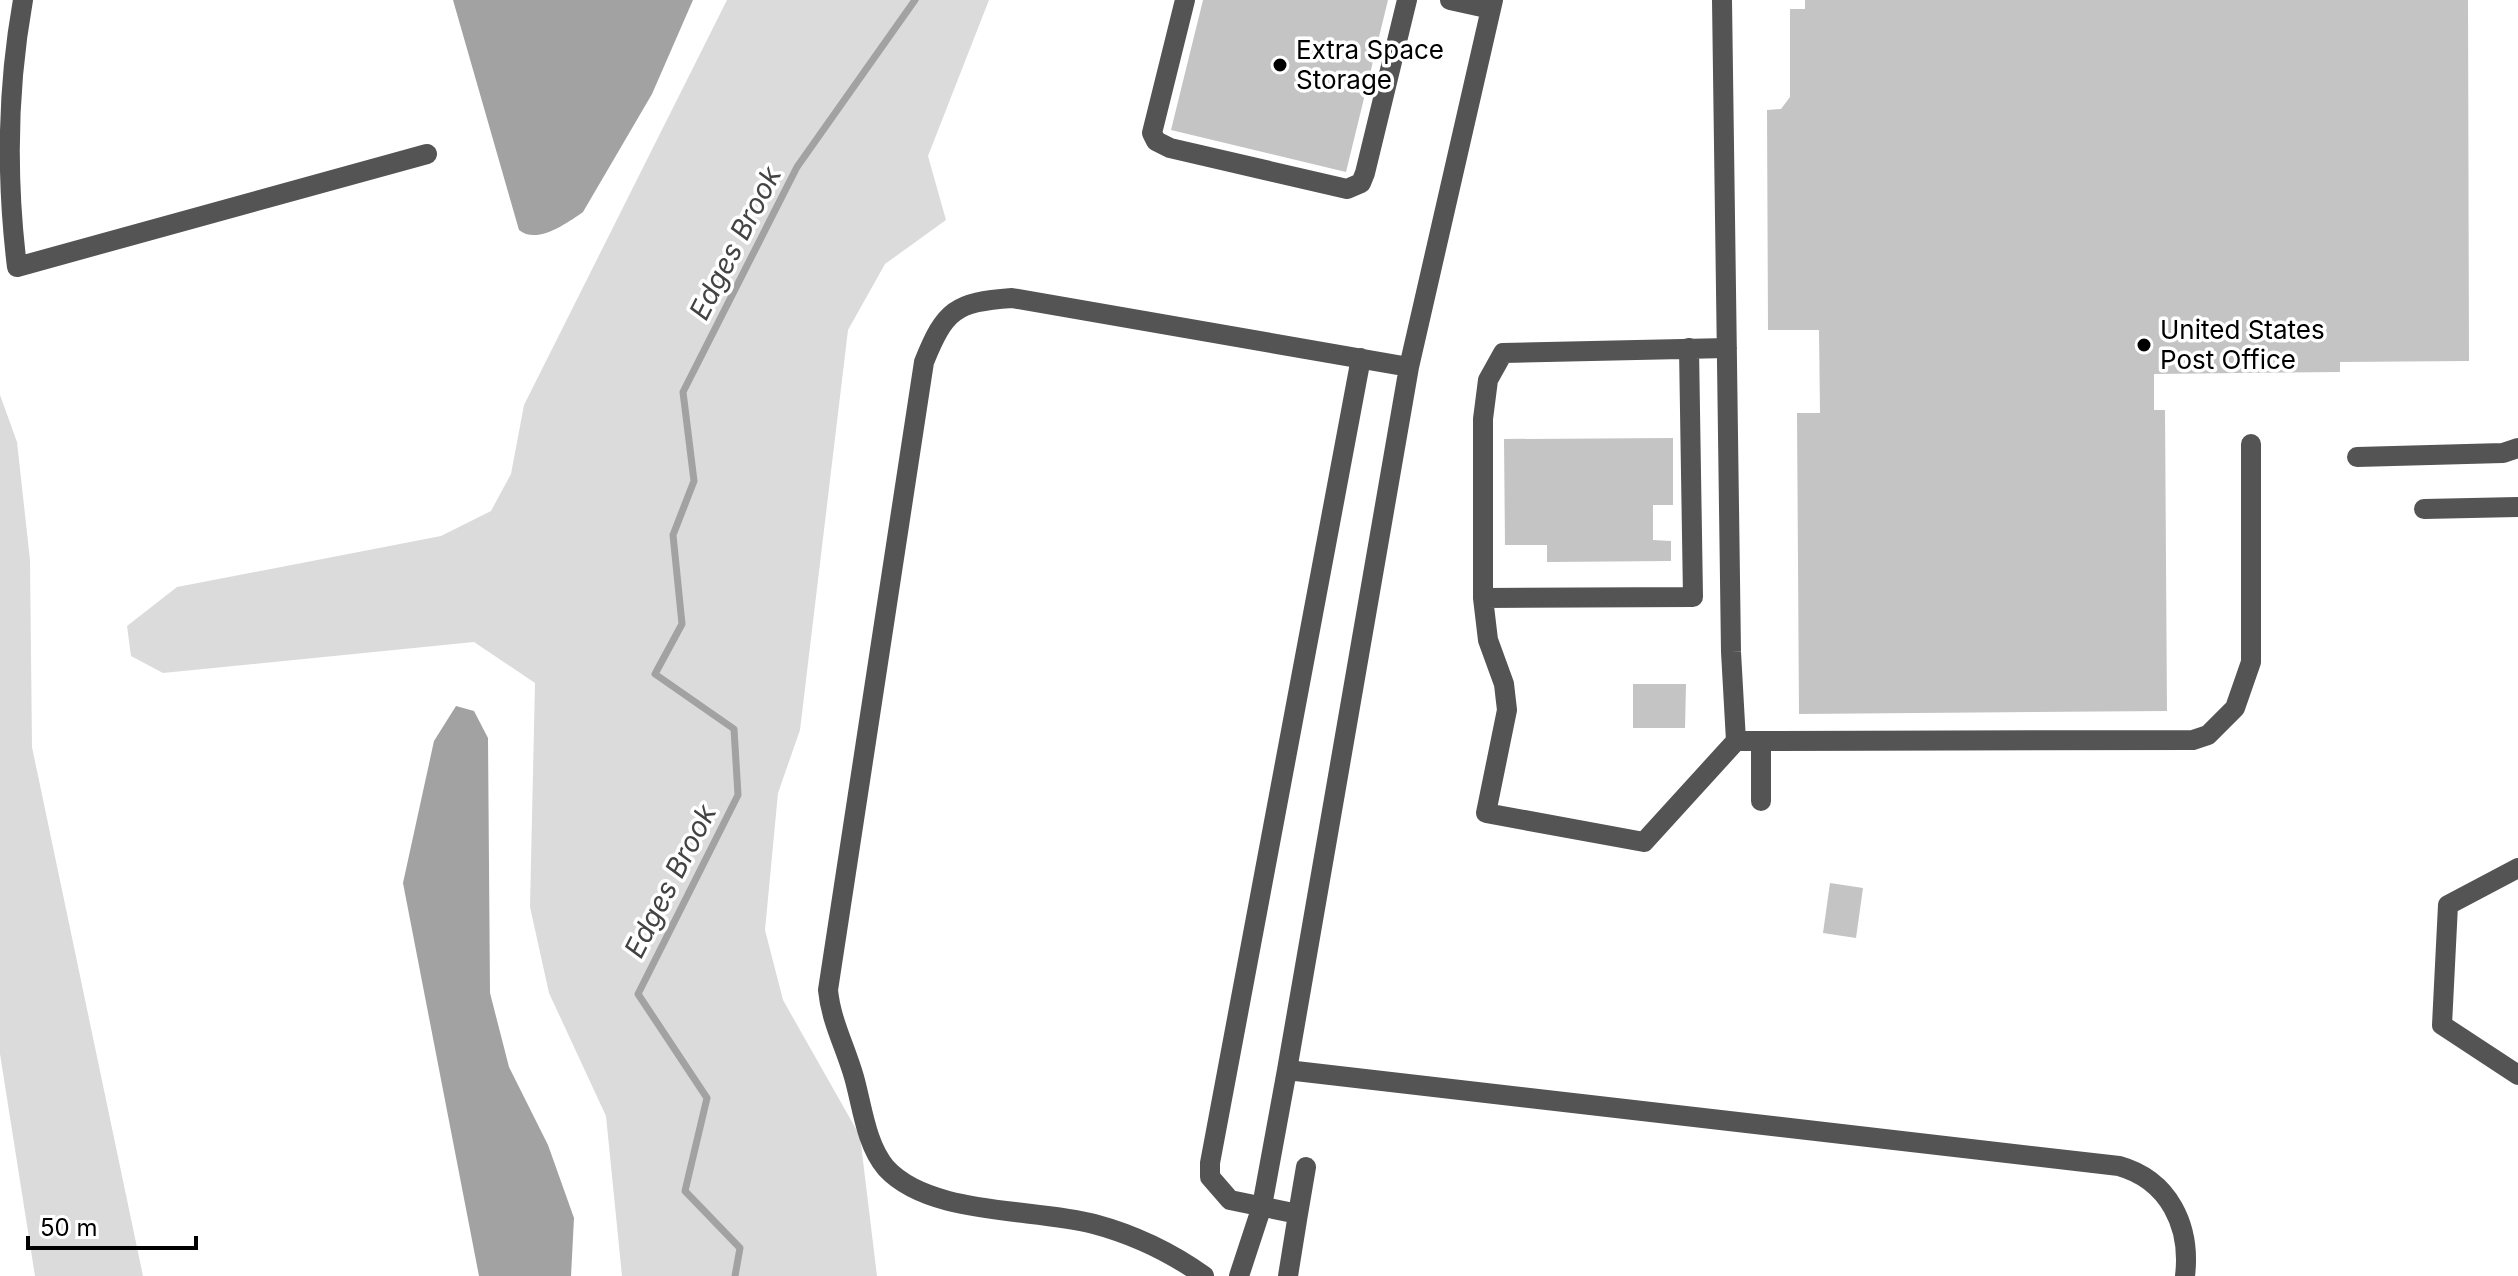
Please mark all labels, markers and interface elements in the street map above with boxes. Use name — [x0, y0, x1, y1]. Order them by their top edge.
place label: Extra Space Storage — [1296, 34, 1444, 95]
marker: Extra Space Storage — [1271, 56, 1289, 74]
water label: Edges Brook — [682, 160, 788, 325]
place label: United States Post Office — [2160, 314, 2325, 375]
marker: United States Post Office — [2135, 336, 2153, 354]
water label: Edges Brook — [617, 798, 723, 963]
scale bar — [28, 1200, 196, 1250]
text: 50 m — [40, 1213, 98, 1242]

